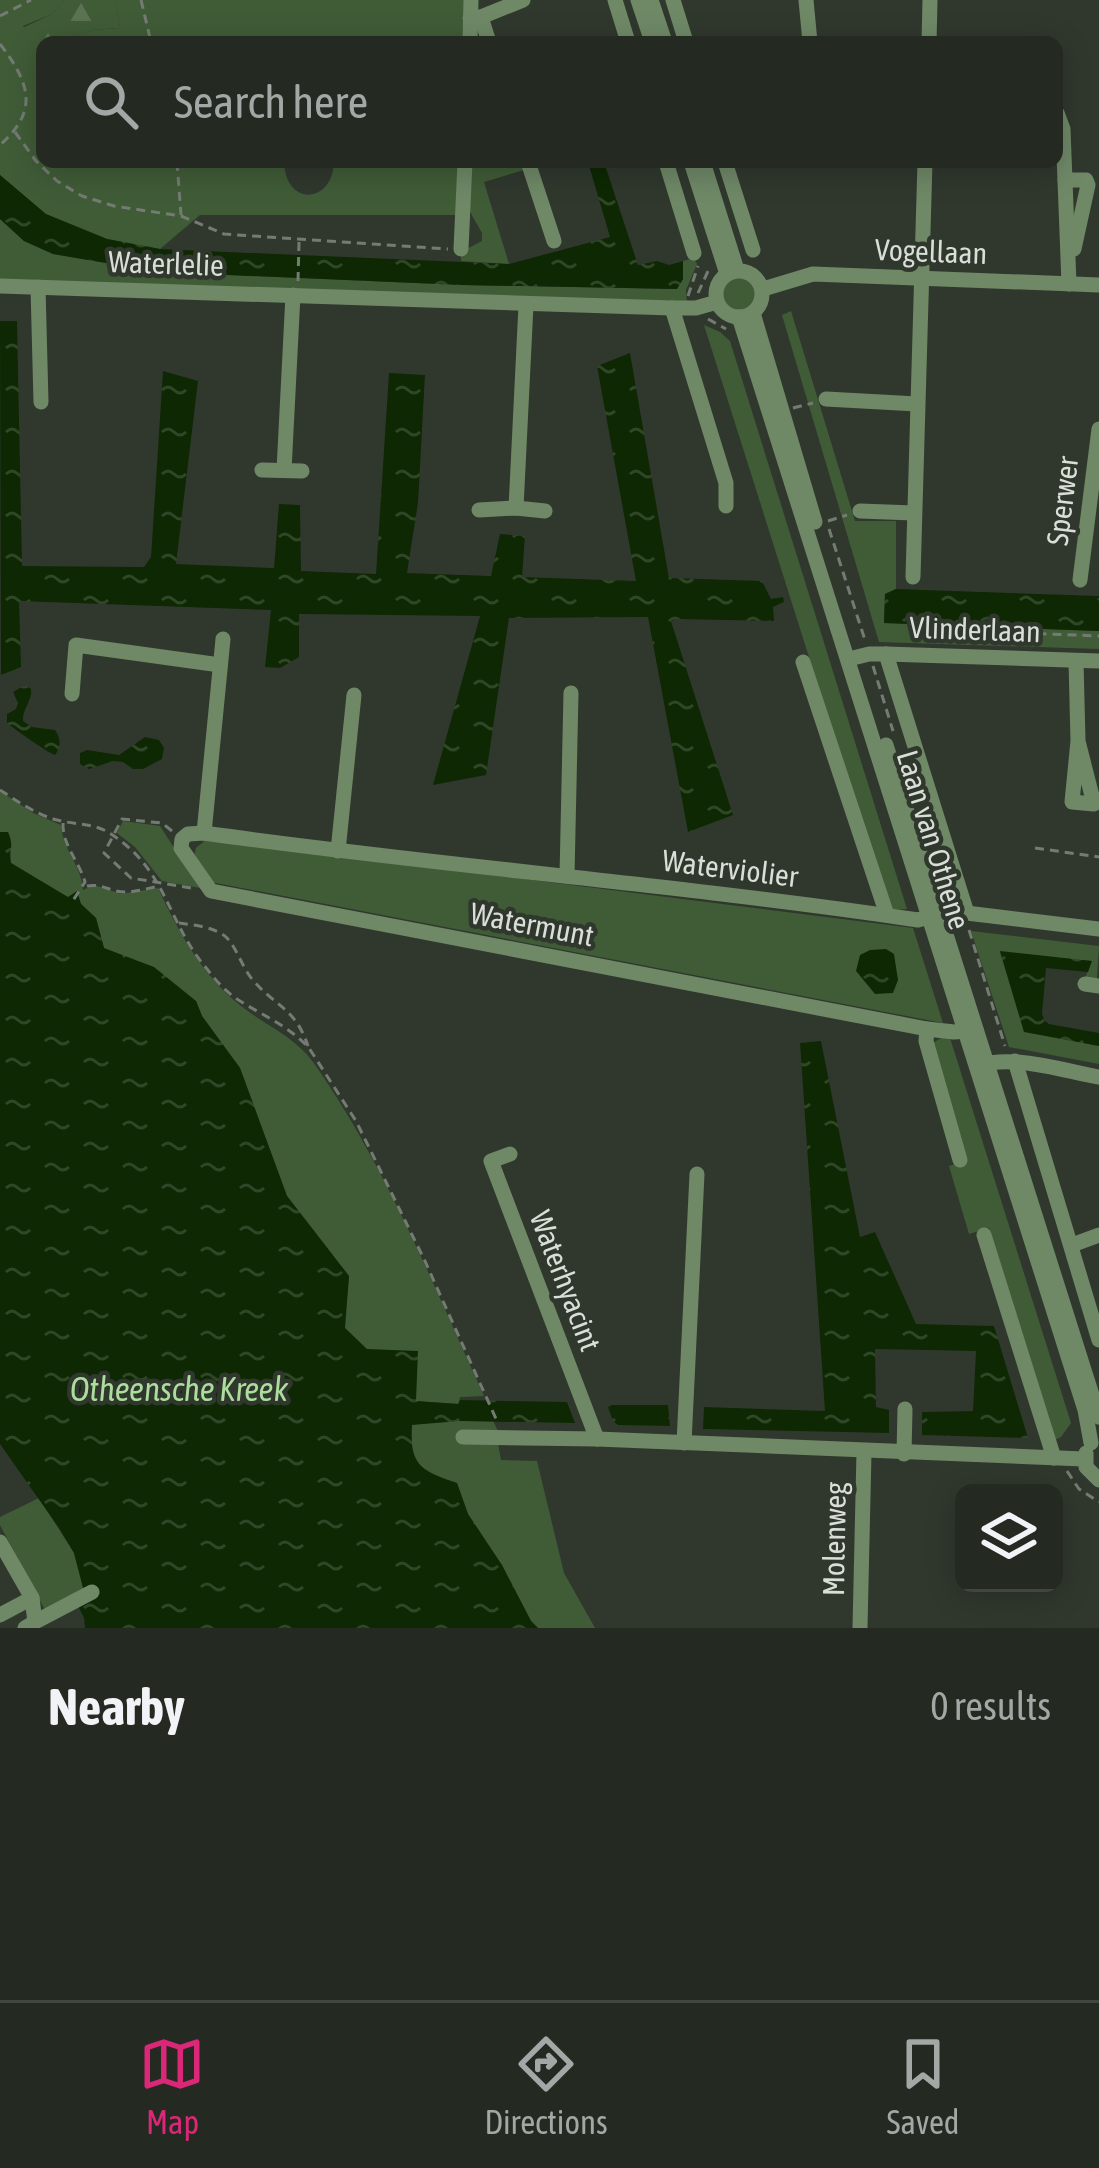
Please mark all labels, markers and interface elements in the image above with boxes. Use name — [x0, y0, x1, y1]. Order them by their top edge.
search box — [36, 36, 1063, 168]
icon: search — [78, 69, 144, 135]
text: Search here — [174, 76, 368, 128]
street label: Vogellaan — [874, 232, 988, 270]
street label: Waterlelie — [108, 244, 224, 282]
street label: Sperwer — [1040, 453, 1084, 547]
street label: Vlinderlaan — [909, 610, 1041, 648]
street label: Laan van Othene — [891, 746, 977, 933]
street label: Waterviolier — [660, 843, 801, 893]
street label: Watermunt — [468, 895, 597, 953]
street label: Waterhyacint — [524, 1206, 608, 1356]
water label: Otheensche Kreek — [70, 1370, 289, 1408]
street label: Molenweg — [816, 1482, 852, 1596]
map controls — [955, 1484, 1063, 1592]
button: layers — [955, 1484, 1063, 1592]
text: Nearby — [48, 1677, 185, 1736]
text: 0 results — [930, 1684, 1051, 1728]
tab: Map — [139, 2031, 205, 2141]
tab: Directions — [484, 2031, 608, 2141]
tab: Saved — [887, 2031, 959, 2141]

